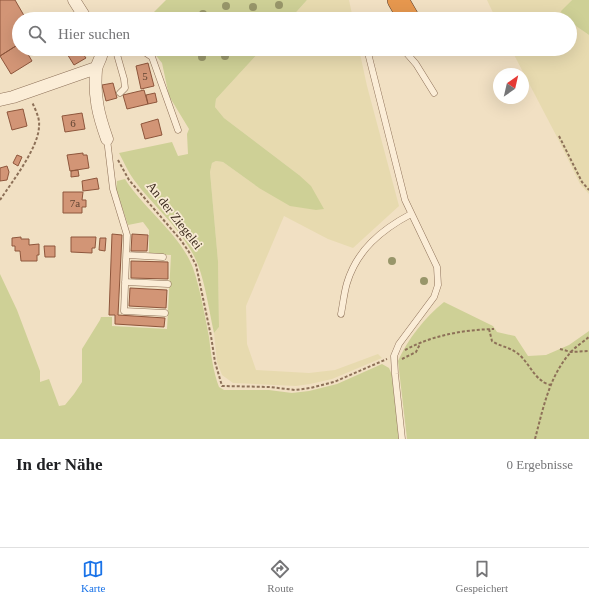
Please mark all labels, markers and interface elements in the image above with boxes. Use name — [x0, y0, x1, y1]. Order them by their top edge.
search box — [12, 12, 577, 56]
icon: search — [26, 23, 48, 45]
text: Hier suchen — [58, 26, 130, 42]
north arrow — [493, 68, 529, 104]
house number: 5 — [142, 70, 148, 82]
house number: 6 — [70, 117, 76, 129]
street label: An der Ziegelei — [144, 179, 206, 252]
house number: 7a — [70, 197, 80, 209]
text: In der Nähe — [16, 455, 103, 474]
text: 0 Ergebnisse — [506, 457, 573, 472]
tab: Karte — [81, 558, 105, 594]
tab: Route — [267, 558, 294, 594]
tab: Gespeichert — [455, 558, 508, 594]

